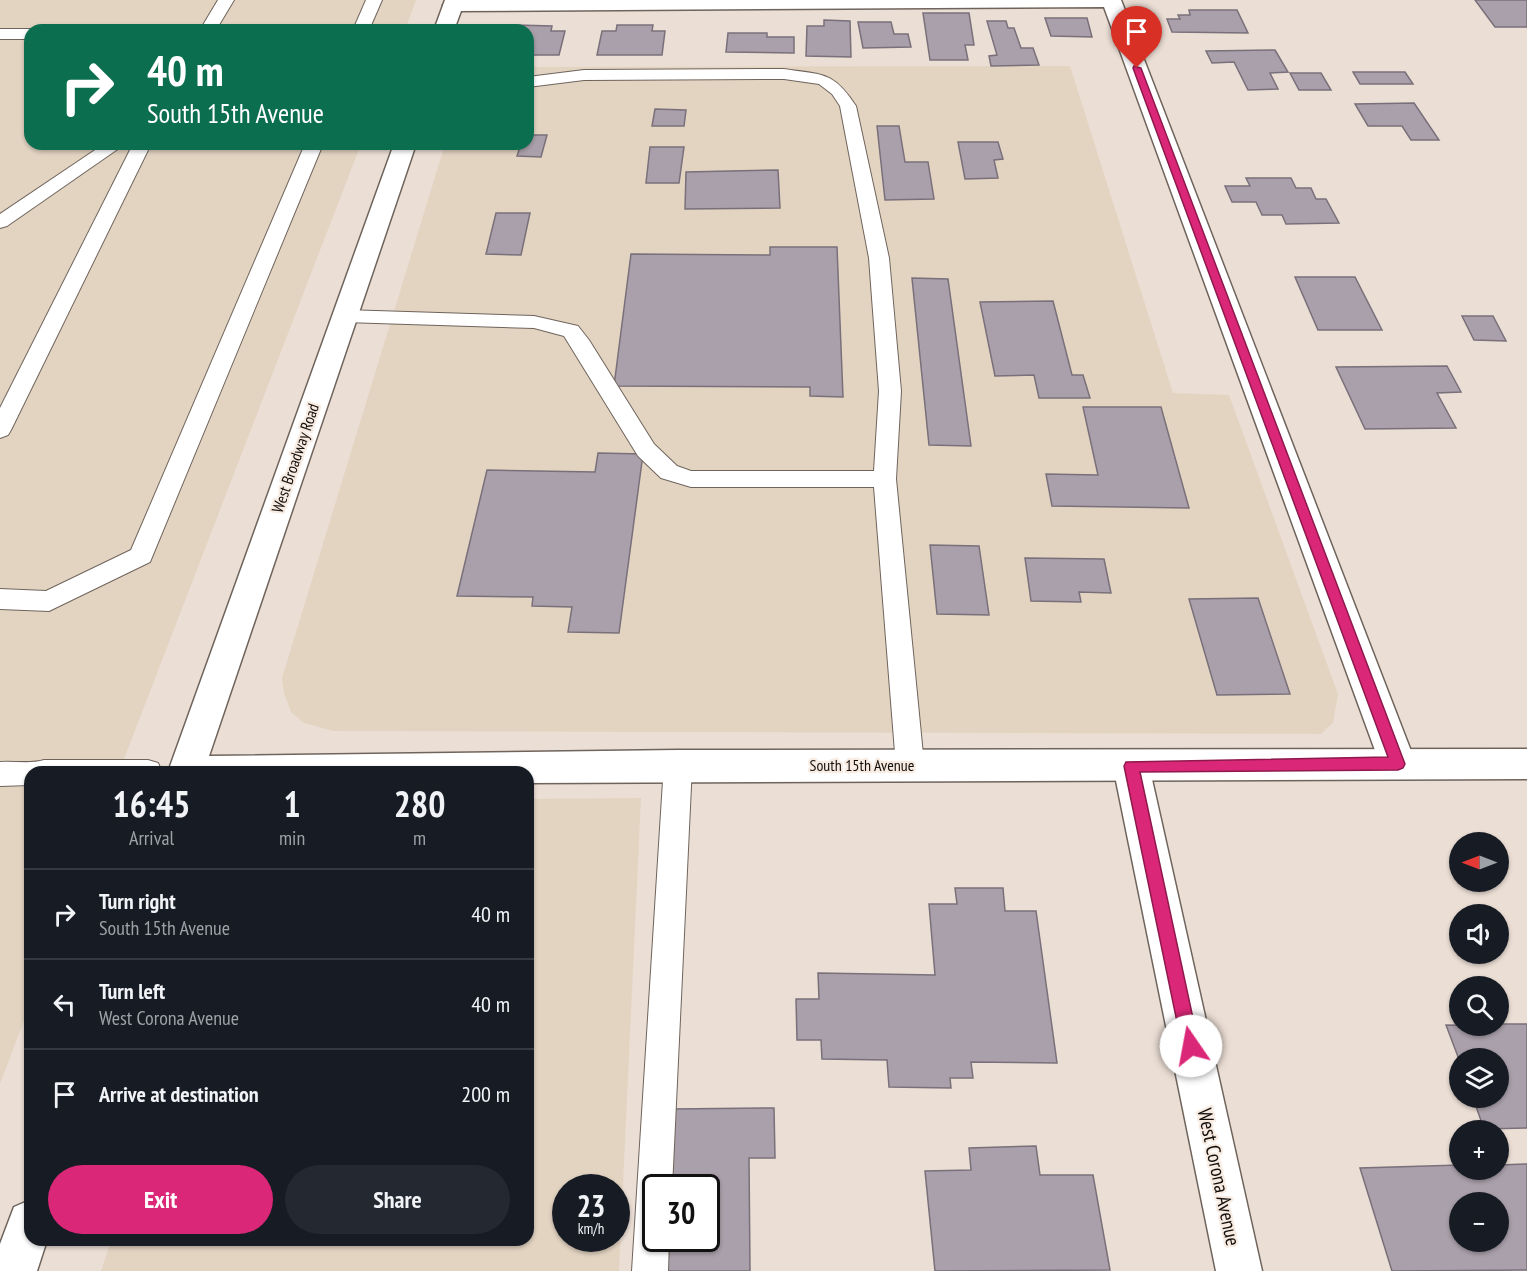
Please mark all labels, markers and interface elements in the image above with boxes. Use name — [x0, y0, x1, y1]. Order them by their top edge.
pin — [1111, 6, 1162, 68]
icon: arrive — [1120, 15, 1153, 48]
text: 40 m — [147, 43, 224, 98]
icon: right — [48, 48, 126, 126]
text: South 15th Avenue — [147, 96, 324, 130]
street label: West Broadway Road — [267, 401, 323, 515]
street label: South 15th Avenue — [810, 755, 914, 775]
text: 16:45 — [113, 780, 190, 827]
text: 1 — [283, 780, 301, 827]
text: 280 — [394, 780, 445, 827]
text: Arrival — [129, 825, 174, 851]
text: min — [279, 825, 305, 851]
text: m — [413, 825, 426, 851]
north arrow — [1449, 832, 1509, 892]
map controls — [1449, 832, 1509, 1252]
text: Turn right — [99, 887, 176, 915]
icon: right — [48, 898, 81, 931]
text: 40 m — [471, 900, 510, 928]
button: sound — [1449, 904, 1509, 964]
text: South 15th Avenue — [99, 915, 230, 941]
button: search — [1449, 976, 1509, 1036]
text: Turn left — [99, 977, 165, 1005]
icon: left — [48, 988, 81, 1021]
text: 40 m — [471, 990, 510, 1018]
text: West Corona Avenue — [99, 1005, 239, 1031]
position arrow — [1159, 1014, 1223, 1078]
button: layers — [1449, 1048, 1509, 1108]
icon: arrive — [48, 1078, 81, 1111]
text: Arrive at destination — [99, 1080, 259, 1108]
text: 200 m — [461, 1080, 510, 1108]
street label: West Corona Avenue — [1192, 1106, 1246, 1248]
button: + — [1449, 1120, 1509, 1180]
button: Exit — [48, 1165, 273, 1234]
button: Share — [285, 1165, 510, 1234]
speed limit sign: 30 — [642, 1174, 720, 1252]
text: 23 — [577, 1186, 605, 1225]
button: − — [1449, 1192, 1509, 1252]
text: km/h — [578, 1219, 604, 1238]

